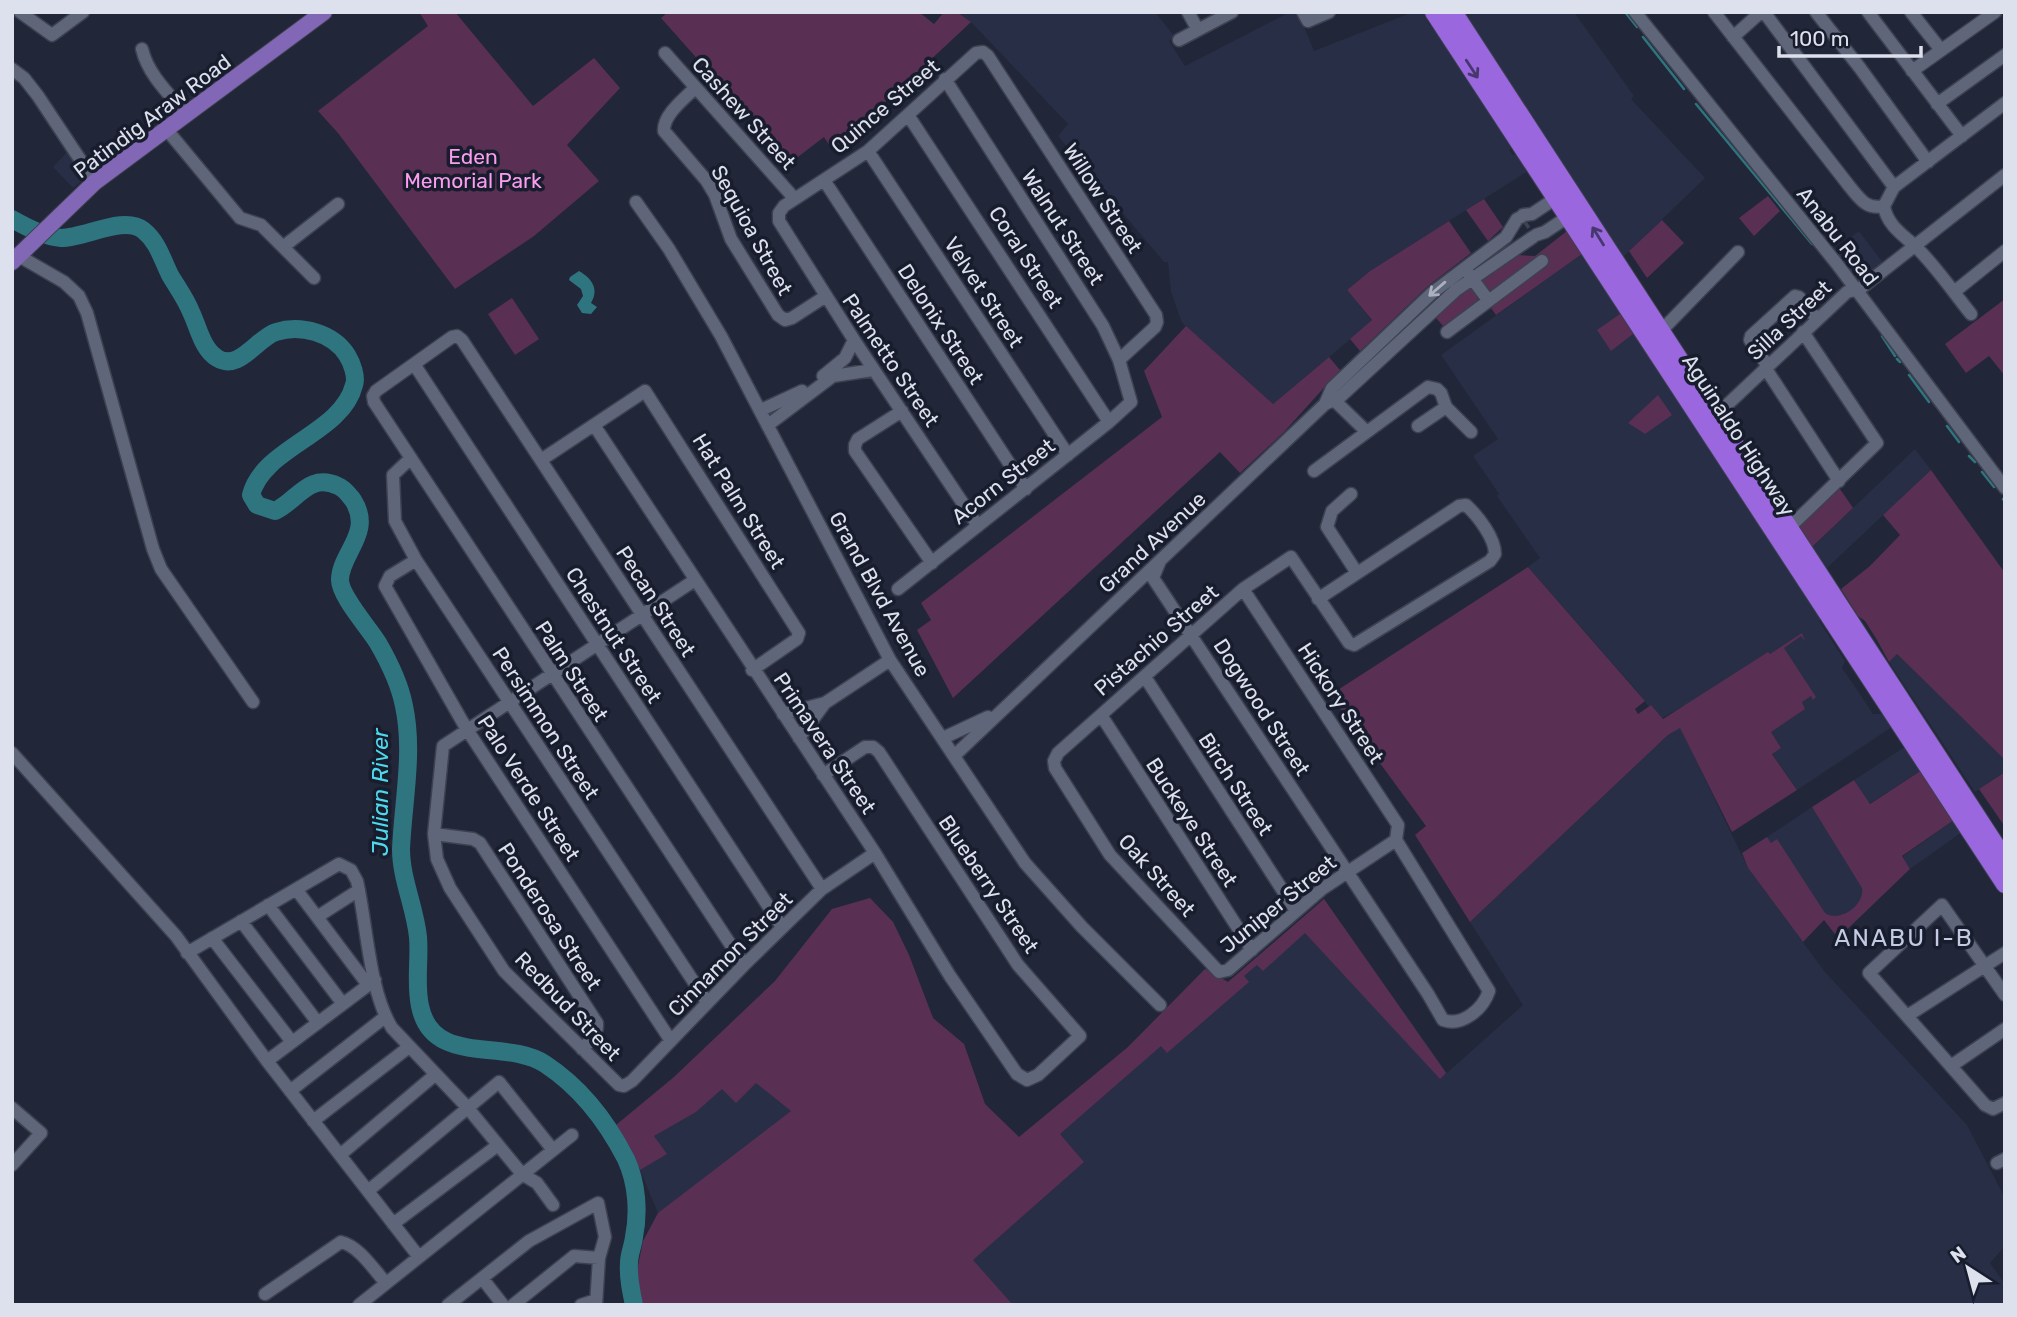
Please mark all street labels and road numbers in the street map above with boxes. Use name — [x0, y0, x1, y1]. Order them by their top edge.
street label: Patindig Araw Road — [69, 49, 235, 183]
street label: Cashew Street — [687, 52, 801, 174]
street label: Quince Street — [826, 53, 944, 159]
street label: Willow Street — [1058, 138, 1148, 258]
street label: Sequioa Street — [706, 161, 798, 299]
street label: Walnut Street — [1016, 165, 1110, 289]
street label: Anabu Road — [1792, 182, 1884, 290]
street label: Coral Street — [984, 201, 1068, 313]
street label: Velvet Street — [939, 232, 1029, 352]
street label: Delonix Street — [893, 259, 989, 389]
street label: Silla Street — [1742, 275, 1836, 365]
street label: Palmetto Street — [837, 289, 945, 431]
street label: Aguinaldo Highway — [1677, 349, 1801, 521]
street label: Hat Palm Street — [688, 429, 790, 573]
street label: Acorn Street — [946, 433, 1060, 529]
street label: Grand Avenue — [1093, 486, 1211, 598]
street label: Grand Blvd Avenue — [824, 507, 936, 681]
street label: Pecan Street — [611, 541, 701, 661]
street label: Chestnut Street — [561, 562, 667, 708]
street label: Pistachio Street — [1089, 579, 1223, 701]
street label: Palm Street — [530, 616, 614, 726]
street label: Dogwood Street — [1208, 634, 1316, 780]
street label: Hickory Street — [1293, 638, 1389, 768]
street label: Persimmon Street — [487, 642, 605, 804]
street label: Primavera Street — [769, 668, 881, 818]
street label: Palo Verde Street — [473, 710, 585, 866]
street label: Birch Street — [1194, 728, 1278, 840]
street label: Buckeye Street — [1141, 753, 1243, 891]
street label: Blueberry Street — [934, 810, 1044, 958]
street label: Oak Street — [1113, 829, 1201, 921]
street label: Ponderosa Street — [493, 838, 607, 994]
street label: Juniper Street — [1215, 850, 1341, 958]
street label: Cinnamon Street — [663, 887, 797, 1021]
street label: Redbud Street — [510, 946, 626, 1066]

